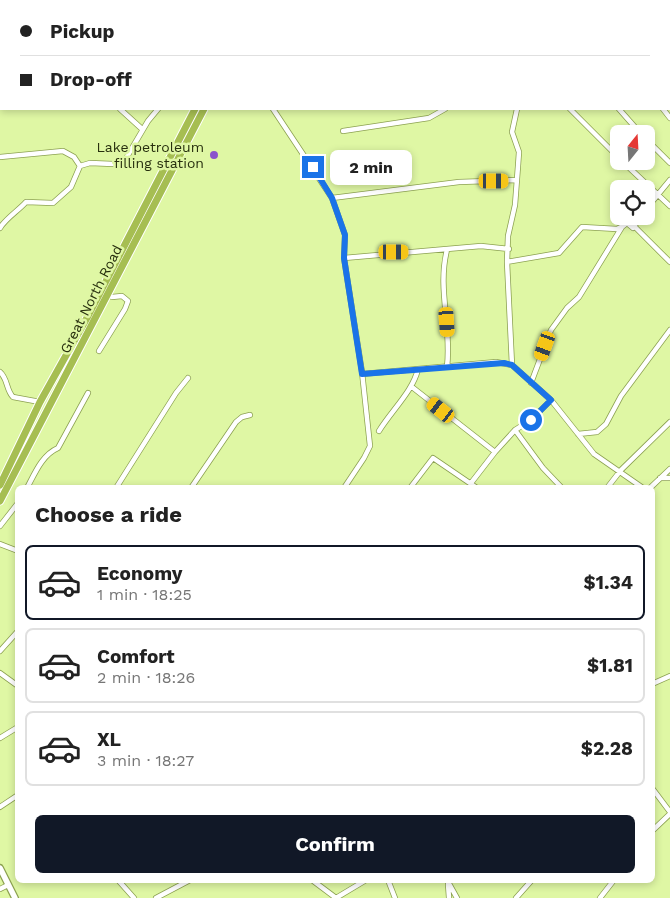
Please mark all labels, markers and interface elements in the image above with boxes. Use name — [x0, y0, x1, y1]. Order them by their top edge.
text: Pickup — [50, 20, 114, 43]
text: Drop-off — [50, 68, 132, 91]
north arrow — [610, 125, 655, 170]
map controls — [610, 125, 655, 225]
place label: Lake petroleum filling station — [96, 139, 204, 171]
marker: Lake petroleum filling station — [208, 149, 220, 161]
callout: 2 min — [330, 150, 413, 184]
route end — [302, 156, 324, 178]
text: 2 min — [349, 158, 393, 177]
car — [479, 174, 509, 189]
button: locate — [610, 180, 655, 225]
street label: Great North Road — [57, 242, 125, 356]
car — [379, 245, 409, 260]
car — [438, 307, 455, 337]
car — [532, 329, 557, 363]
car — [424, 395, 457, 425]
route start — [520, 409, 542, 431]
text: Choose a ride — [35, 502, 182, 527]
icon: car — [37, 560, 82, 605]
text: Economy — [97, 562, 182, 585]
text: $1.34 — [584, 571, 633, 594]
text: 1 min · 18:25 — [97, 585, 192, 604]
icon: car — [37, 643, 82, 688]
text: Comfort — [97, 645, 175, 668]
text: $1.81 — [587, 654, 633, 677]
text: 2 min · 18:26 — [97, 668, 195, 687]
icon: car — [37, 726, 82, 771]
text: XL — [97, 728, 121, 751]
text: $2.28 — [581, 737, 633, 760]
text: 3 min · 18:27 — [97, 751, 194, 770]
button: Confirm — [35, 815, 635, 873]

